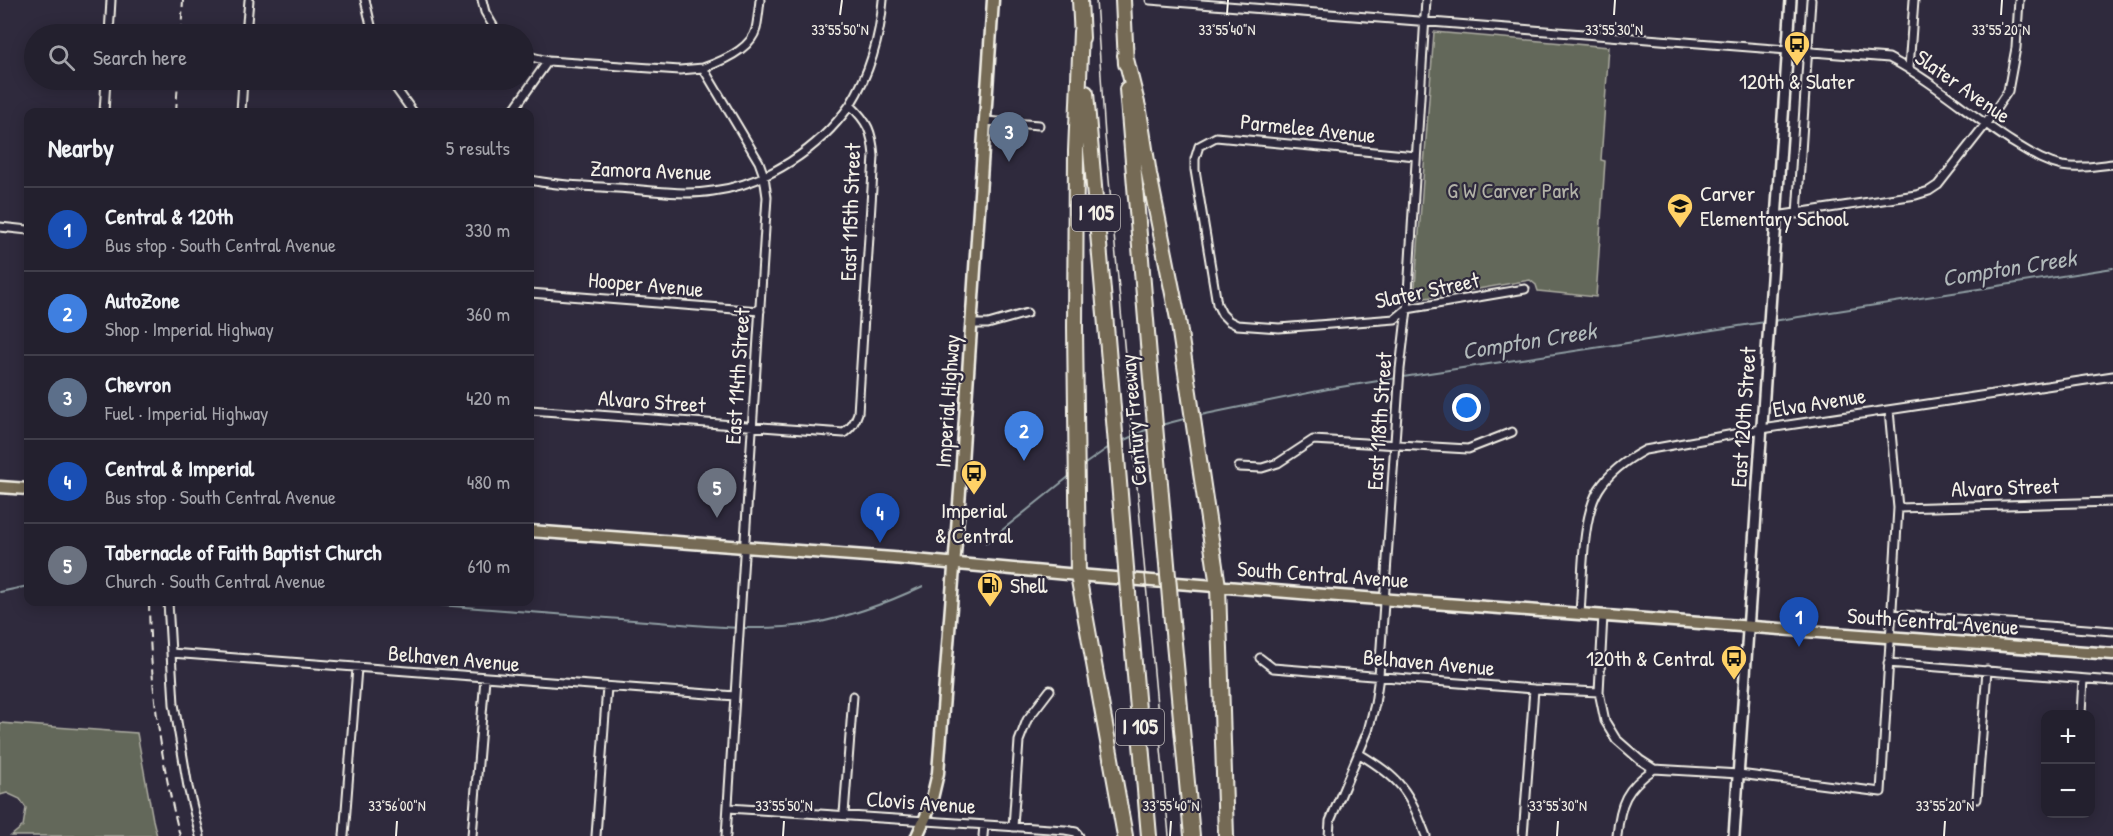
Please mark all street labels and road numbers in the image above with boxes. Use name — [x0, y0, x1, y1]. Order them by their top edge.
street label: Slater Avenue — [1909, 42, 2017, 130]
street label: Parmelee Avenue — [1239, 106, 1377, 150]
street label: East 115th Street — [833, 142, 867, 281]
street label: Zamora Avenue — [590, 153, 712, 187]
road number: I 105 — [1072, 195, 1120, 231]
street label: Hooper Avenue — [587, 264, 705, 304]
street label: Slater Street — [1372, 264, 1482, 316]
street label: East 114th Street — [717, 306, 757, 445]
street label: Imperial Highway — [927, 333, 967, 469]
street label: East 120th Street — [1723, 345, 1763, 488]
street label: East 118th Street — [1359, 351, 1399, 491]
street label: Century Freeway — [1112, 353, 1154, 487]
street label: Elva Avenue — [1770, 380, 1868, 424]
street label: Alvaro Street — [597, 382, 707, 420]
street label: Alvaro Street — [1951, 470, 2060, 504]
street label: South Central Avenue — [1236, 553, 1410, 595]
street label: South Central Avenue — [1846, 600, 2020, 642]
street label: Belhaven Avenue — [387, 637, 521, 679]
street label: Belhaven Avenue — [1362, 641, 1496, 683]
road number: I 105 — [1116, 709, 1164, 745]
street label: Clovis Avenue — [865, 783, 977, 821]

